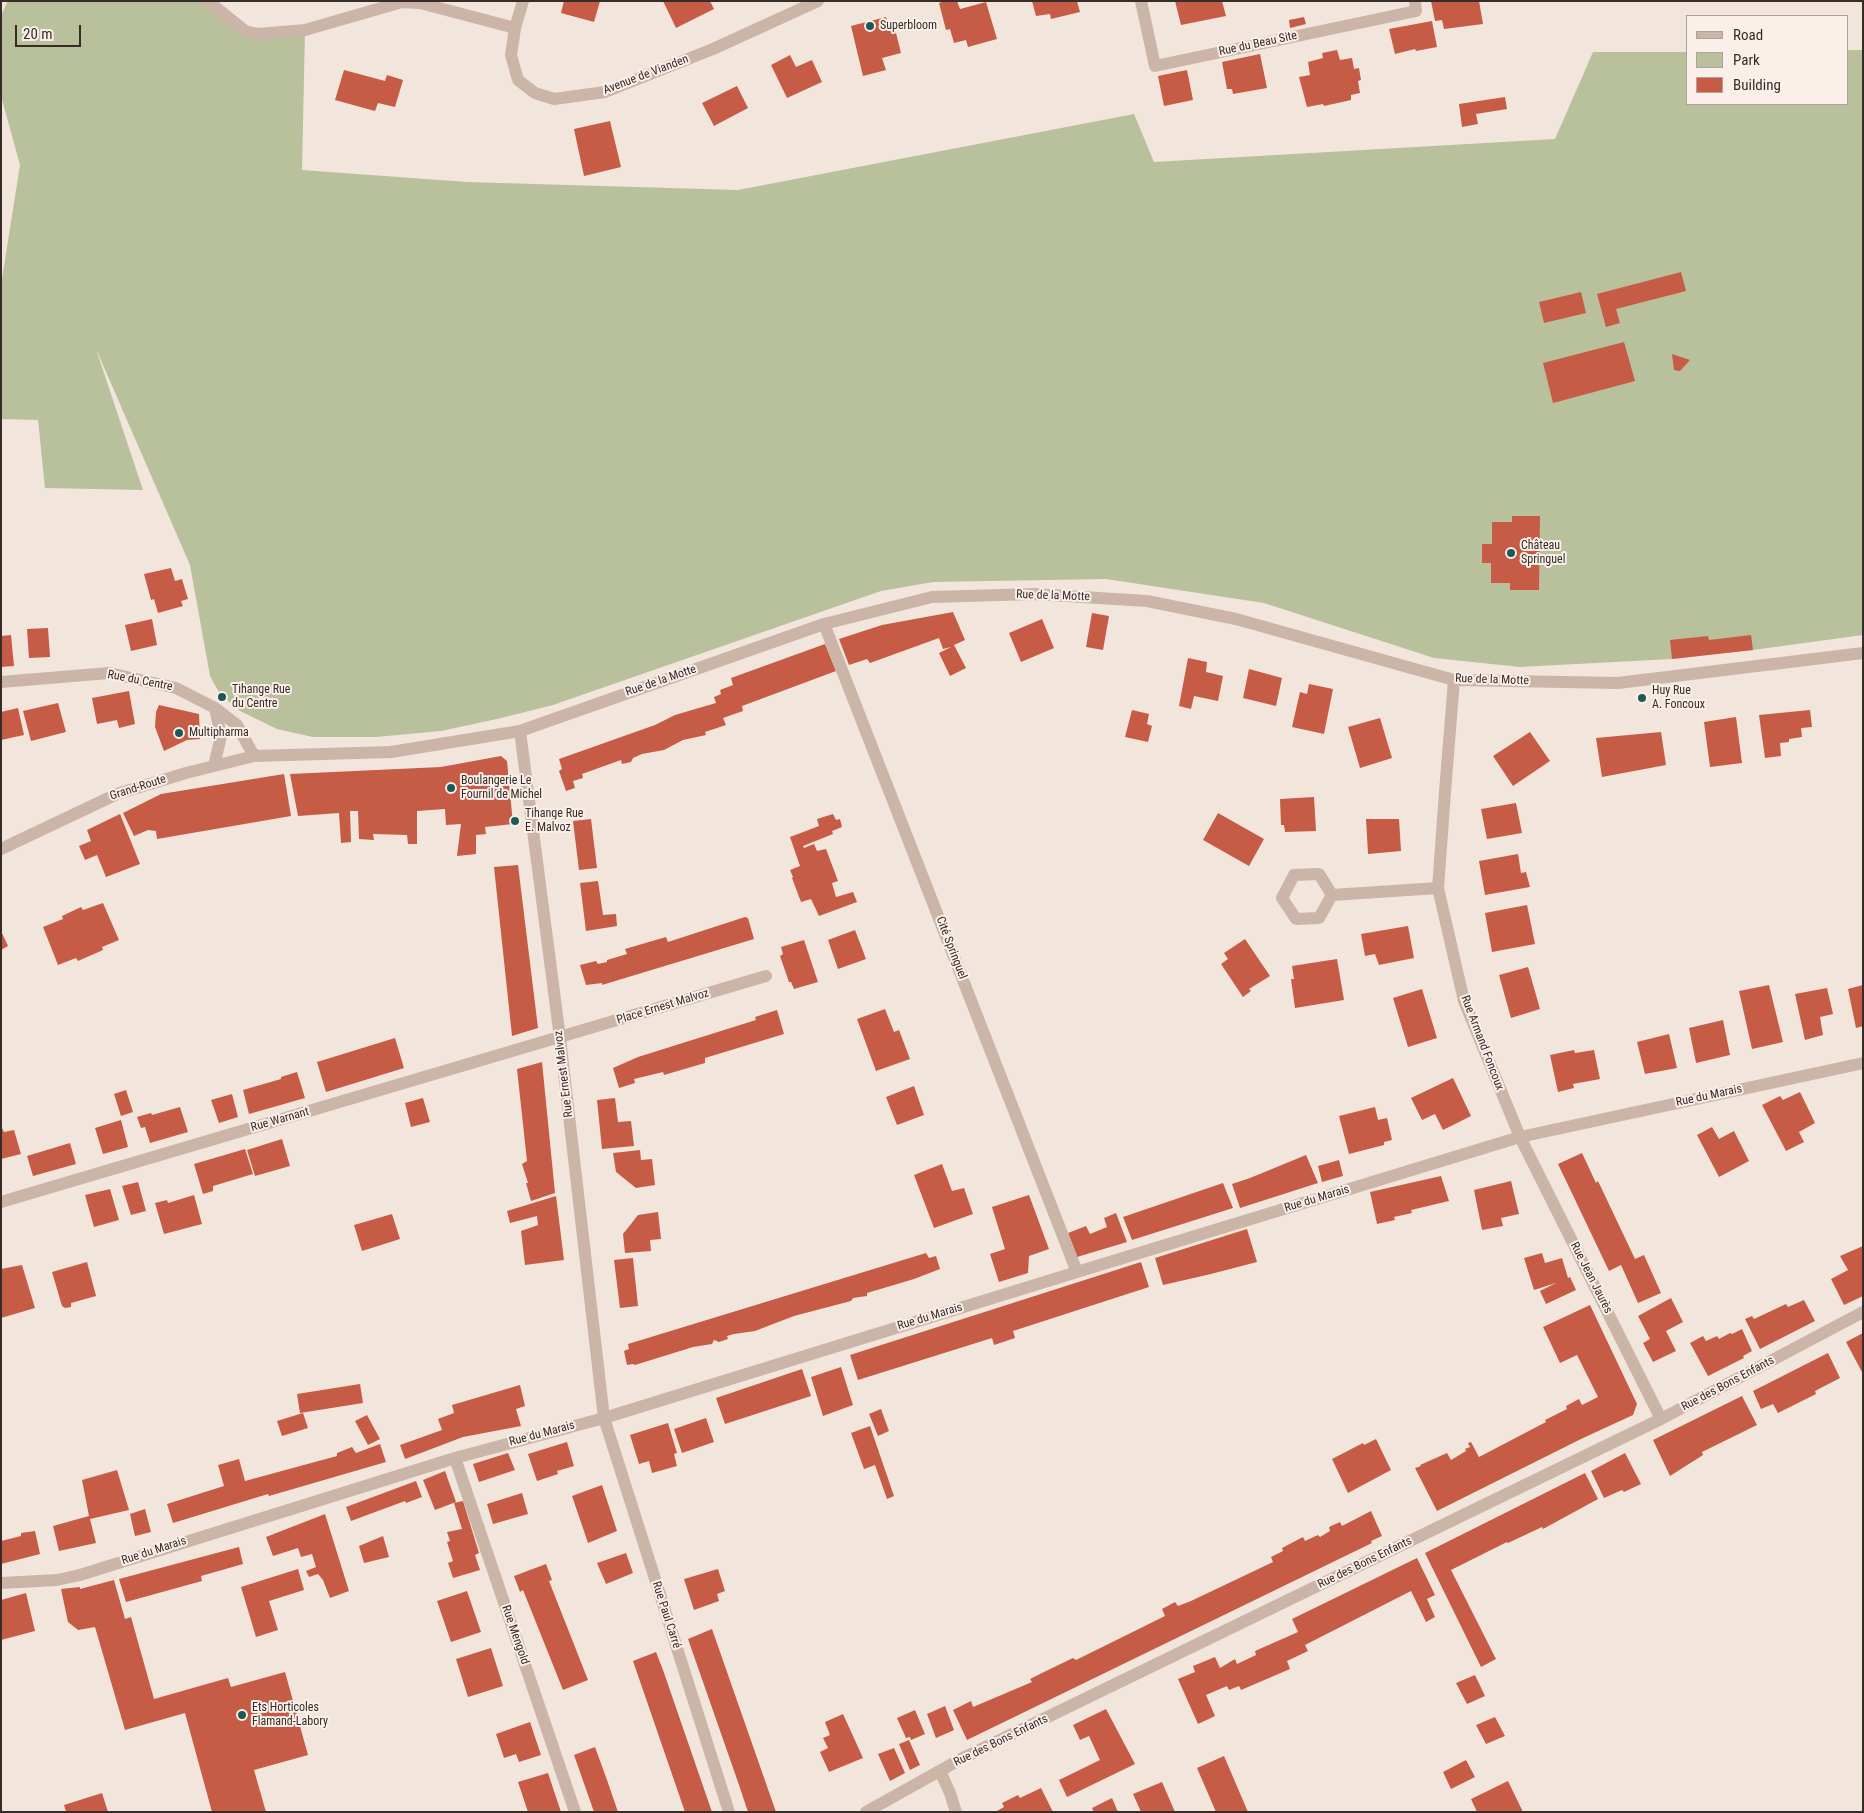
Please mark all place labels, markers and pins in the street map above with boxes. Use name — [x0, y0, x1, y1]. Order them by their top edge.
place label: Superbloom — [880, 19, 937, 33]
marker: Superbloom — [864, 20, 876, 32]
place label: Château Springuel — [1521, 539, 1565, 567]
marker: Château Springuel — [1505, 547, 1517, 559]
place label: Tihange Rue du Centre — [232, 683, 290, 711]
place label: Huy Rue A. Foncoux — [1652, 684, 1705, 712]
marker: Tihange Rue du Centre — [216, 691, 228, 703]
marker: Huy Rue A. Foncoux — [1636, 692, 1648, 704]
place label: Multipharma — [189, 726, 249, 740]
marker: Multipharma — [173, 727, 185, 739]
place label: Boulangerie Le Fournil de Michel — [461, 774, 542, 802]
marker: Boulangerie Le Fournil de Michel — [445, 782, 457, 794]
place label: Tihange Rue E. Malvoz — [525, 807, 583, 835]
marker: Tihange Rue E. Malvoz — [509, 815, 521, 827]
place label: Ets Horticoles Flamand-Labory — [252, 1701, 328, 1729]
marker: Ets Horticoles Flamand-Labory — [236, 1709, 248, 1721]

